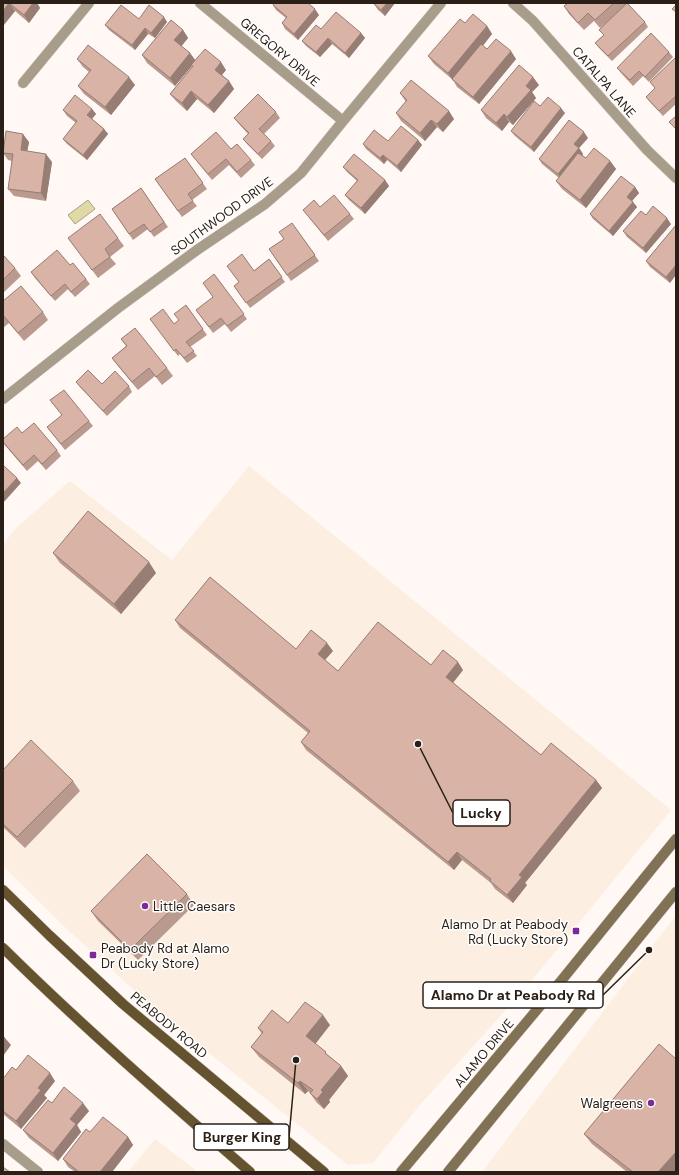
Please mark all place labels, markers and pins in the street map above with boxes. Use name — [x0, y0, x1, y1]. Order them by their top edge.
callout: Lucky — [453, 800, 510, 826]
place label: Little Caesars — [153, 898, 236, 915]
marker: Little Caesars — [140, 901, 150, 911]
place label: Alamo Dr at Peabody Rd (Lucky Store) — [441, 916, 568, 948]
marker: Alamo Dr at Peabody Rd (Lucky Store) — [571, 926, 581, 936]
place label: Peabody Rd at Alamo Dr (Lucky Store) — [101, 940, 230, 972]
marker: Peabody Rd at Alamo Dr (Lucky Store) — [88, 950, 98, 960]
callout: Alamo Dr at Peabody Rd — [423, 982, 603, 1008]
place label: Walgreens — [581, 1095, 643, 1112]
marker: Walgreens — [646, 1098, 656, 1108]
callout: Burger King — [194, 1124, 289, 1150]

